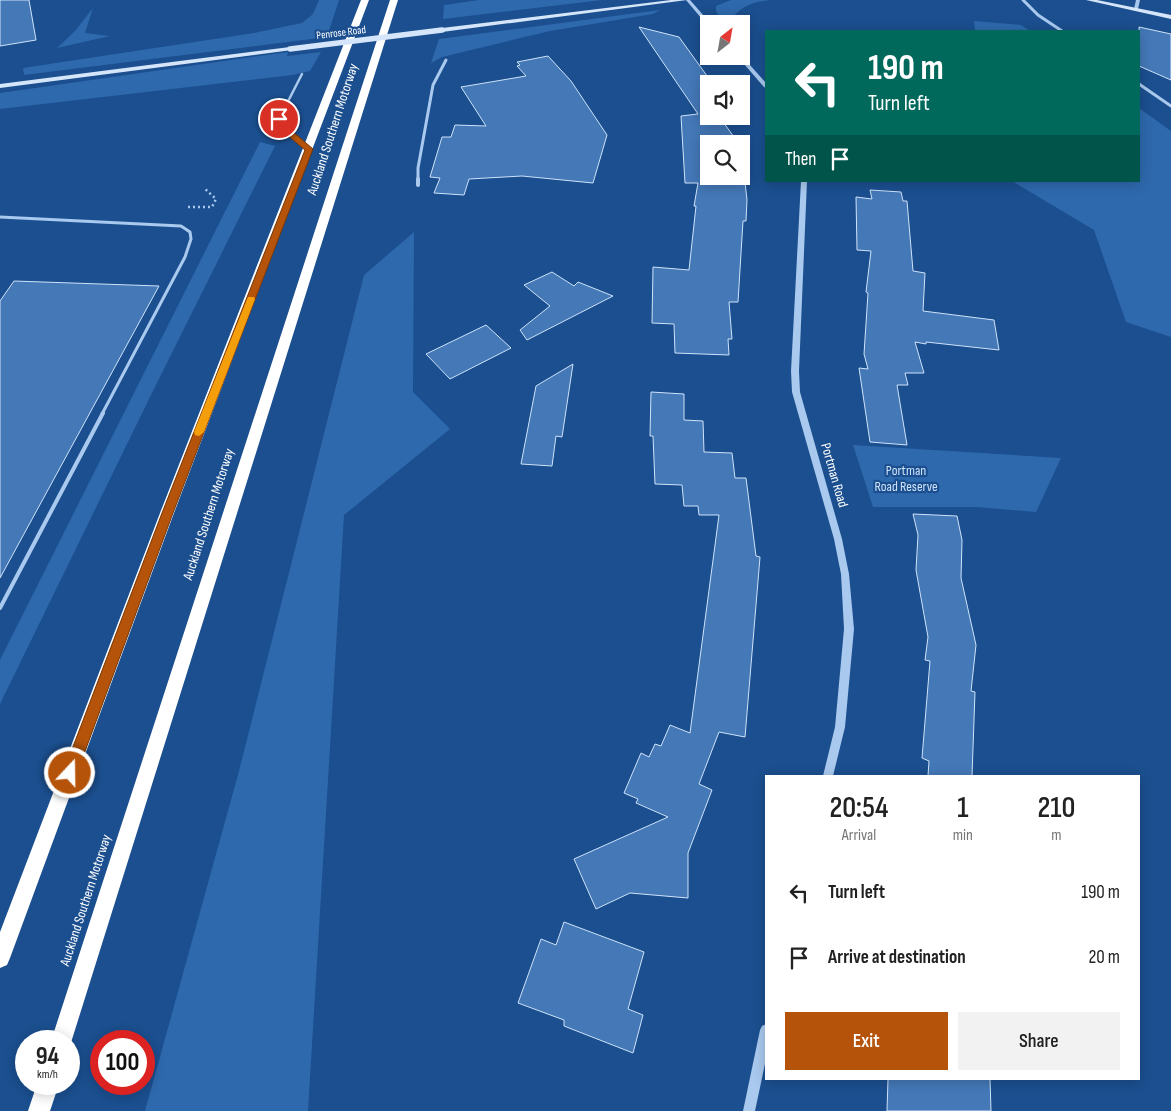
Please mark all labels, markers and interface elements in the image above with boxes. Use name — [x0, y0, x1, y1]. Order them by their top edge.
north arrow — [700, 15, 750, 65]
map controls — [700, 15, 750, 185]
street label: Penrose Road — [316, 23, 367, 42]
text: 190 m — [868, 47, 944, 90]
icon: left — [785, 50, 850, 115]
street label: Auckland Southern Motorway — [303, 61, 362, 198]
button: sound — [700, 75, 750, 125]
text: Turn left — [868, 90, 930, 117]
pin — [258, 98, 300, 140]
icon: arrive — [265, 105, 293, 133]
button: search — [700, 135, 750, 185]
icon: arrive — [826, 145, 854, 173]
text: Then — [785, 148, 816, 171]
street label: Portman Road — [817, 441, 852, 509]
street label: Auckland Southern Motorway — [179, 446, 238, 583]
park label: Portman Road Reserve — [874, 462, 938, 495]
position arrow — [43, 746, 95, 798]
text: 20:54 — [830, 790, 888, 826]
text: 1 — [957, 790, 968, 826]
text: 210 — [1037, 790, 1075, 826]
text: Arrival — [842, 826, 876, 845]
text: min — [953, 826, 973, 845]
text: m — [1051, 826, 1062, 845]
street label: Auckland Southern Motorway — [56, 832, 115, 969]
icon: left — [785, 879, 813, 907]
text: Turn left — [828, 881, 885, 904]
text: 190 m — [1081, 881, 1120, 904]
icon: arrive — [785, 944, 813, 972]
text: Arrive at destination — [828, 946, 966, 969]
text: 20 m — [1088, 946, 1120, 969]
button: Exit — [785, 1012, 948, 1070]
button: Share — [958, 1012, 1120, 1070]
speed limit sign: 100 — [90, 1030, 155, 1095]
text: 94 — [36, 1041, 59, 1072]
text: km/h — [37, 1067, 58, 1082]

